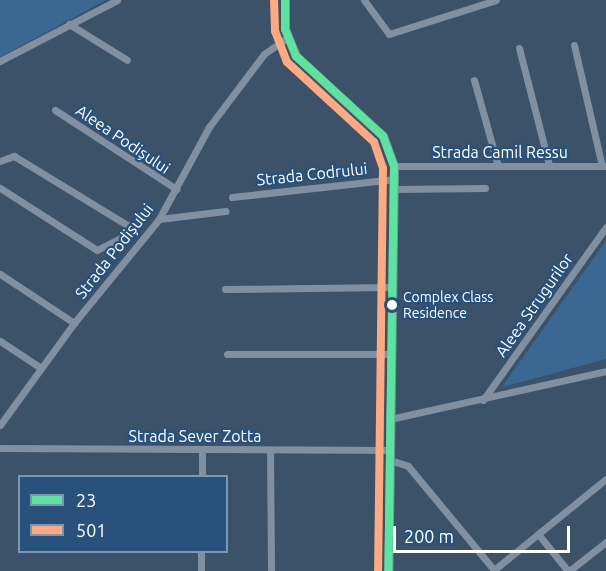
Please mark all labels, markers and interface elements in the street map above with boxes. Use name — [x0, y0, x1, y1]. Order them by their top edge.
street label: Aleea Podișului — [72, 100, 174, 178]
street label: Strada Camil Ressu — [432, 142, 568, 162]
street label: Strada Codrului — [256, 159, 368, 189]
street label: Strada Podișului — [71, 200, 157, 302]
street label: Aleea Strugurilor — [491, 250, 577, 360]
place label: Complex Class Residence — [403, 289, 493, 322]
marker: Complex Class Residence — [386, 299, 398, 311]
street label: Strada Sever Zotta — [129, 426, 261, 446]
legend — [18, 475, 228, 553]
text: 23 — [76, 490, 96, 510]
scale bar — [396, 514, 573, 552]
text: 501 — [76, 520, 106, 540]
text: 200 m — [404, 526, 454, 546]

